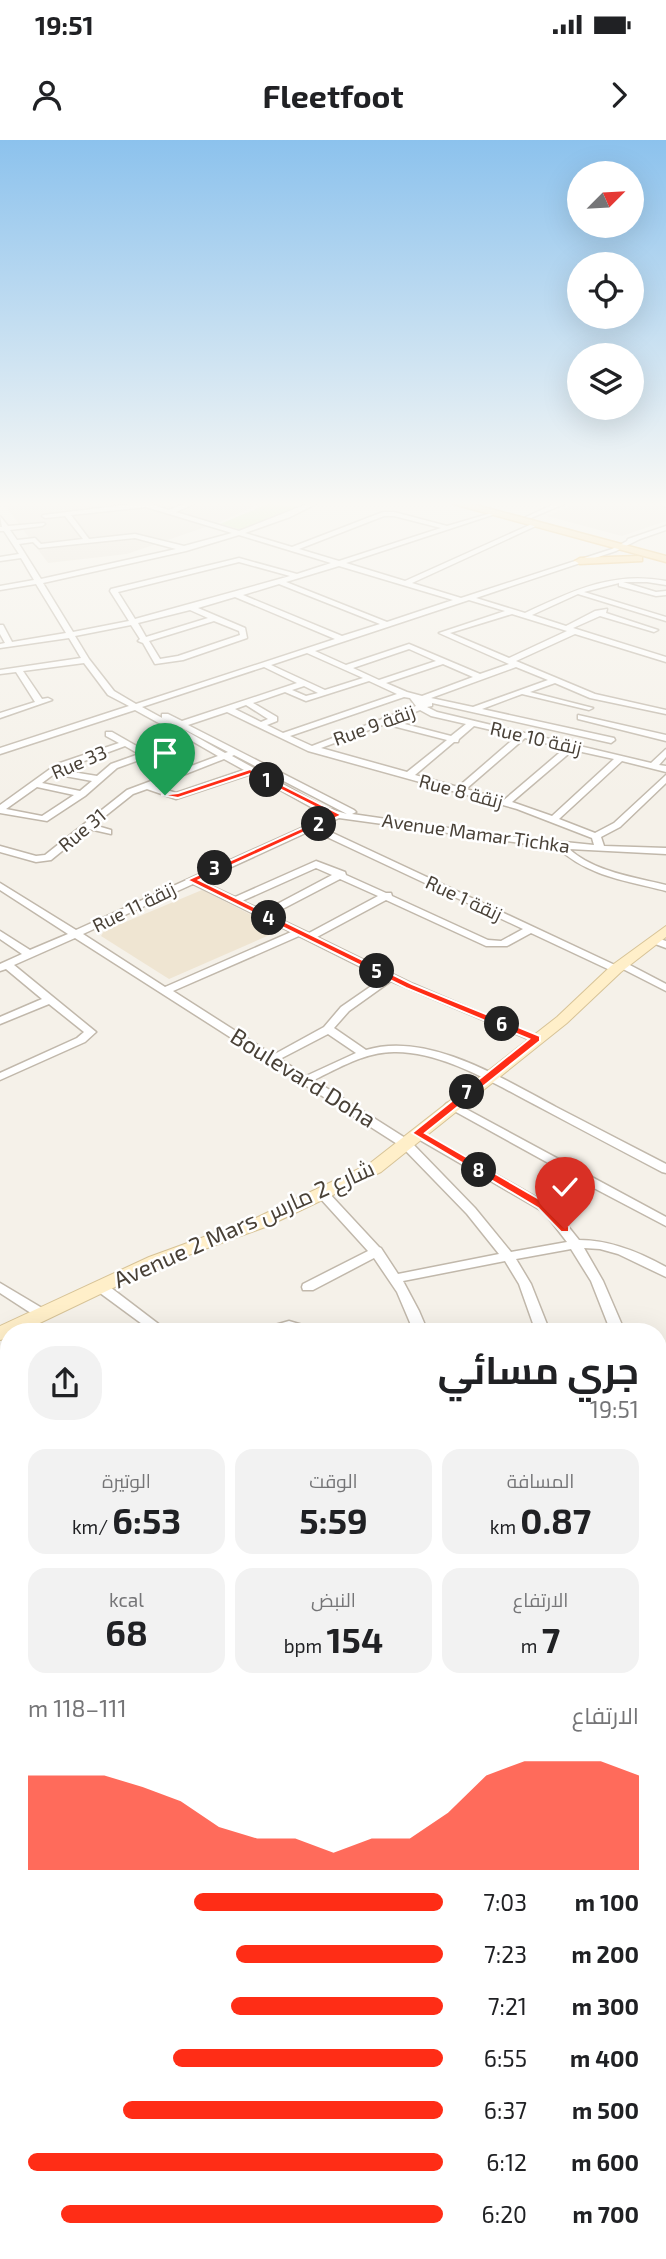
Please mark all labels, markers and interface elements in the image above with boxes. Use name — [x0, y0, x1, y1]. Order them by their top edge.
text: 19:51 — [35, 9, 94, 40]
icon: person — [28, 76, 66, 114]
text: Fleetfoot — [262, 76, 404, 114]
icon: forward — [600, 76, 638, 114]
north arrow — [567, 161, 644, 238]
map controls — [567, 161, 644, 420]
button: locate — [567, 252, 644, 329]
button: layers — [567, 343, 644, 420]
street label: Rue 9 زنقة — [330, 699, 418, 751]
street label: Rue 10 زنقة — [488, 716, 584, 760]
pin — [135, 723, 195, 795]
icon: arrive — [146, 734, 184, 772]
street label: Rue 33 — [48, 740, 110, 783]
pin: 1 — [250, 762, 284, 798]
text: 1 — [262, 768, 271, 791]
street label: Rue 8 زنقة — [416, 768, 506, 814]
street label: Rue 31 — [53, 803, 110, 856]
pin: 2 — [302, 806, 336, 842]
street label: Avenue Mamar Tichka — [381, 808, 571, 857]
text: 2 — [313, 812, 324, 835]
pin: 3 — [198, 850, 232, 886]
text: 3 — [209, 856, 220, 879]
street label: Rue 1 زنقة — [422, 870, 506, 926]
street label: Rue 11 زنقة — [88, 877, 180, 937]
pin: 4 — [252, 900, 286, 936]
text: 4 — [262, 906, 275, 929]
pin: 5 — [360, 954, 394, 988]
text: 5 — [371, 959, 382, 982]
pin: 6 — [484, 1006, 520, 1042]
text: 6 — [496, 1012, 507, 1035]
street label: Boulevard Doha — [226, 1021, 381, 1133]
pin: 7 — [449, 1074, 484, 1110]
text: 7 — [461, 1080, 472, 1103]
pin: 8 — [462, 1152, 496, 1188]
street label: Avenue 2 Mars شارع 2 مارس — [109, 1153, 379, 1296]
pin — [535, 1157, 595, 1229]
text: 8 — [473, 1158, 484, 1181]
icon: check — [546, 1168, 584, 1206]
button: share — [28, 1346, 102, 1420]
text: جري مسائي — [438, 1346, 639, 1392]
text: 19:51 — [590, 1395, 639, 1423]
text: الوتيرة — [102, 1469, 151, 1492]
text: الوقت — [309, 1469, 358, 1492]
text: المسافة — [507, 1469, 574, 1492]
text: 6:53 — [112, 1499, 181, 1541]
text: 5:59 — [299, 1499, 368, 1541]
text: 0.87 — [520, 1499, 591, 1541]
text: /km — [72, 1515, 112, 1538]
text: km — [490, 1515, 520, 1538]
text: kcal — [109, 1588, 144, 1611]
text: النبض — [311, 1588, 356, 1611]
text: الارتفاع — [513, 1588, 568, 1611]
text: 68 — [105, 1611, 148, 1653]
text: 154 — [327, 1618, 383, 1660]
text: 7 — [542, 1618, 560, 1660]
text: bpm — [284, 1634, 327, 1657]
text: m — [521, 1634, 542, 1657]
text: 111–118 m — [28, 1694, 127, 1722]
text: الارتفاع — [572, 1701, 639, 1729]
text: 7:03 — [483, 1888, 527, 1916]
text: 100 m — [575, 1888, 639, 1916]
text: 7:23 — [484, 1940, 527, 1968]
text: 200 m — [571, 1940, 639, 1968]
text: 7:21 — [488, 1992, 527, 2020]
text: 300 m — [572, 1992, 639, 2020]
text: 6:55 — [484, 2044, 527, 2072]
text: 400 m — [570, 2044, 639, 2072]
text: 6:37 — [484, 2096, 527, 2124]
text: 500 m — [572, 2096, 639, 2124]
text: 6:12 — [486, 2148, 527, 2176]
text: 600 m — [571, 2148, 639, 2176]
text: 6:20 — [482, 2200, 527, 2228]
text: 700 m — [573, 2200, 639, 2228]

